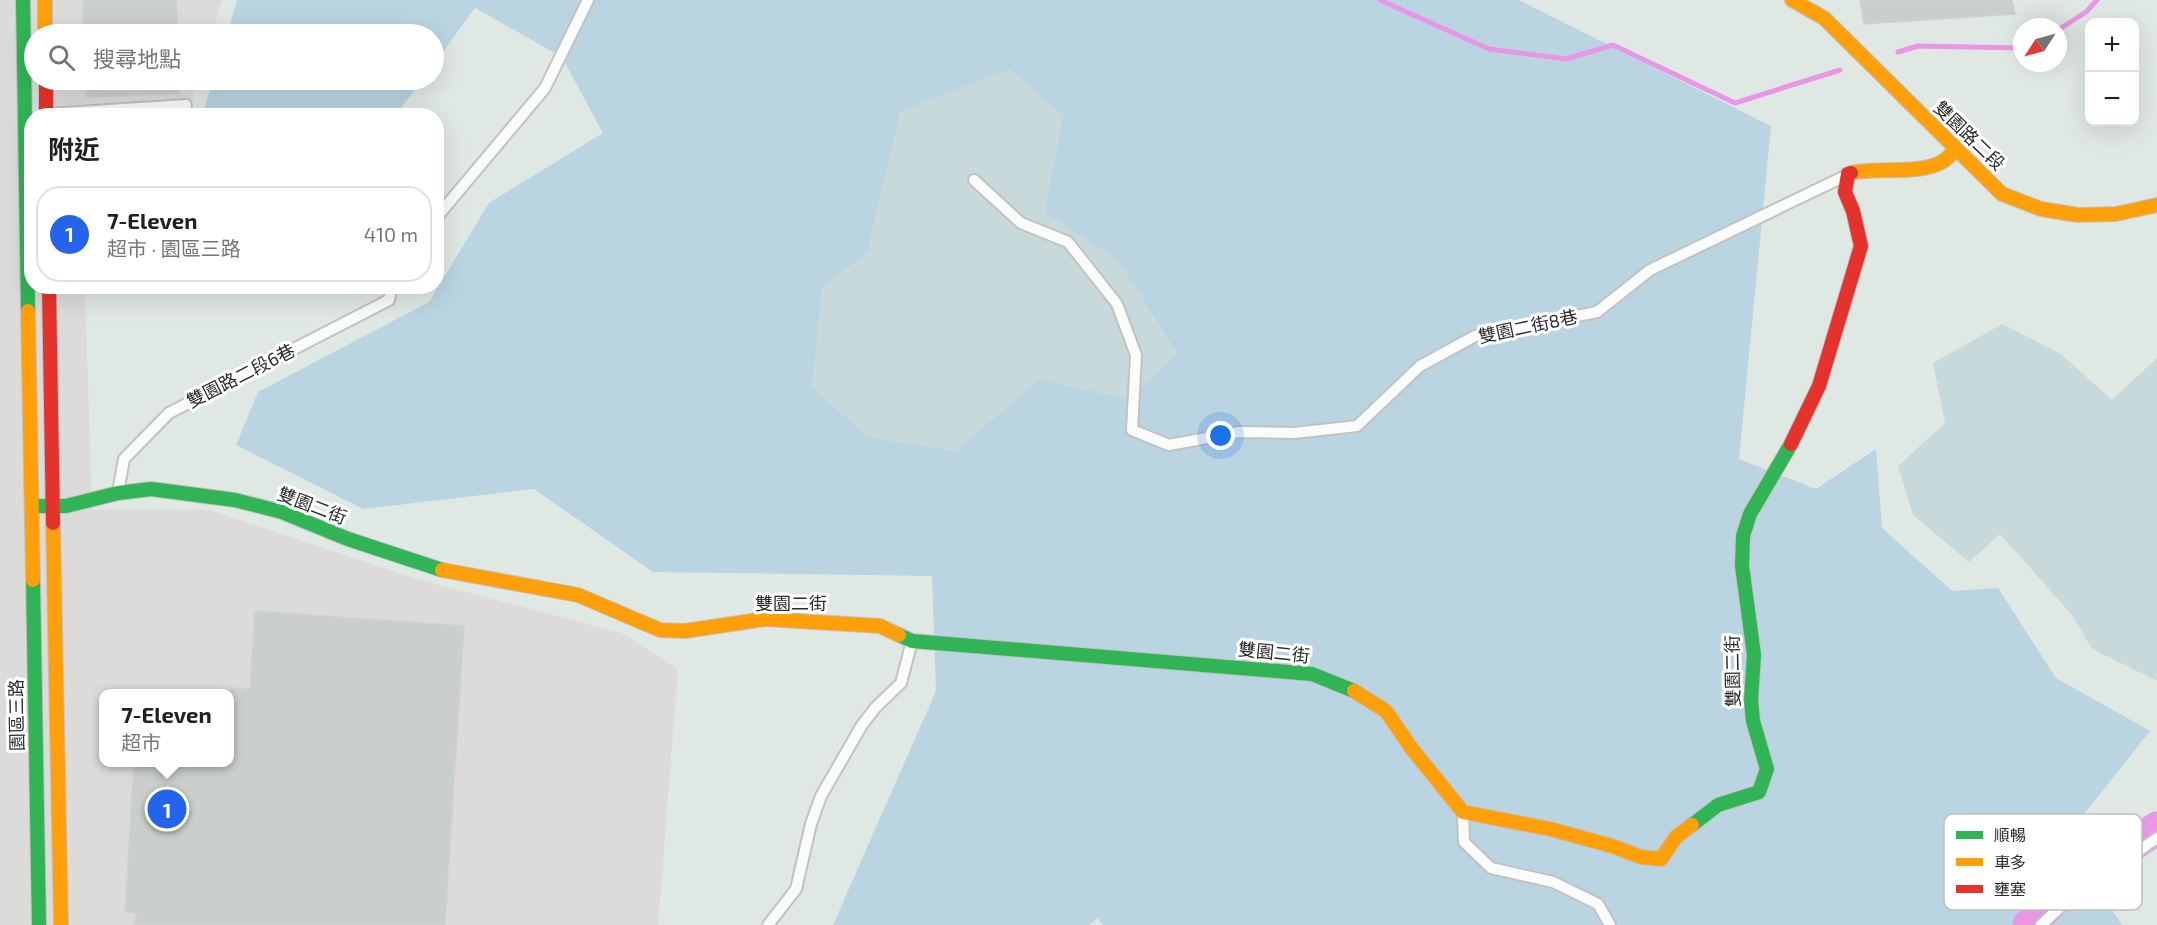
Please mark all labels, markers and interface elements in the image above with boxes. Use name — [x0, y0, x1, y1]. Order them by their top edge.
north arrow — [2013, 18, 2067, 72]
map controls — [2085, 18, 2139, 126]
button: + — [2085, 18, 2139, 72]
search box — [24, 24, 444, 90]
icon: search — [45, 41, 78, 74]
text: 搜尋地點 — [93, 45, 181, 71]
button: − — [2085, 72, 2139, 126]
street label: 雙園路二段 — [1930, 96, 2010, 174]
text: 附近 — [48, 133, 100, 164]
text: 7-Eleven — [107, 207, 197, 233]
text: 1 — [65, 222, 74, 246]
text: 410 m — [364, 222, 418, 246]
text: 超市 · 園區三路 — [107, 236, 241, 260]
street label: 雙園二街8巷 — [1476, 305, 1579, 347]
street label: 雙園路二段6巷 — [183, 338, 298, 412]
your location — [1206, 421, 1235, 450]
street label: 雙園二街 — [275, 482, 350, 528]
street label: 雙園二街 — [755, 592, 827, 614]
street label: 雙園二街 — [1720, 635, 1744, 707]
street label: 雙園二街 — [1237, 637, 1311, 667]
street label: 園區三路 — [4, 679, 28, 751]
popup — [99, 689, 234, 767]
text: 7-Eleven — [121, 701, 212, 727]
text: 超市 — [121, 730, 161, 754]
pin: 1 — [148, 786, 186, 832]
legend — [1944, 814, 2142, 910]
text: 順暢 — [1994, 825, 2026, 844]
text: 車多 — [1994, 852, 2026, 871]
text: 壅塞 — [1994, 879, 2026, 898]

